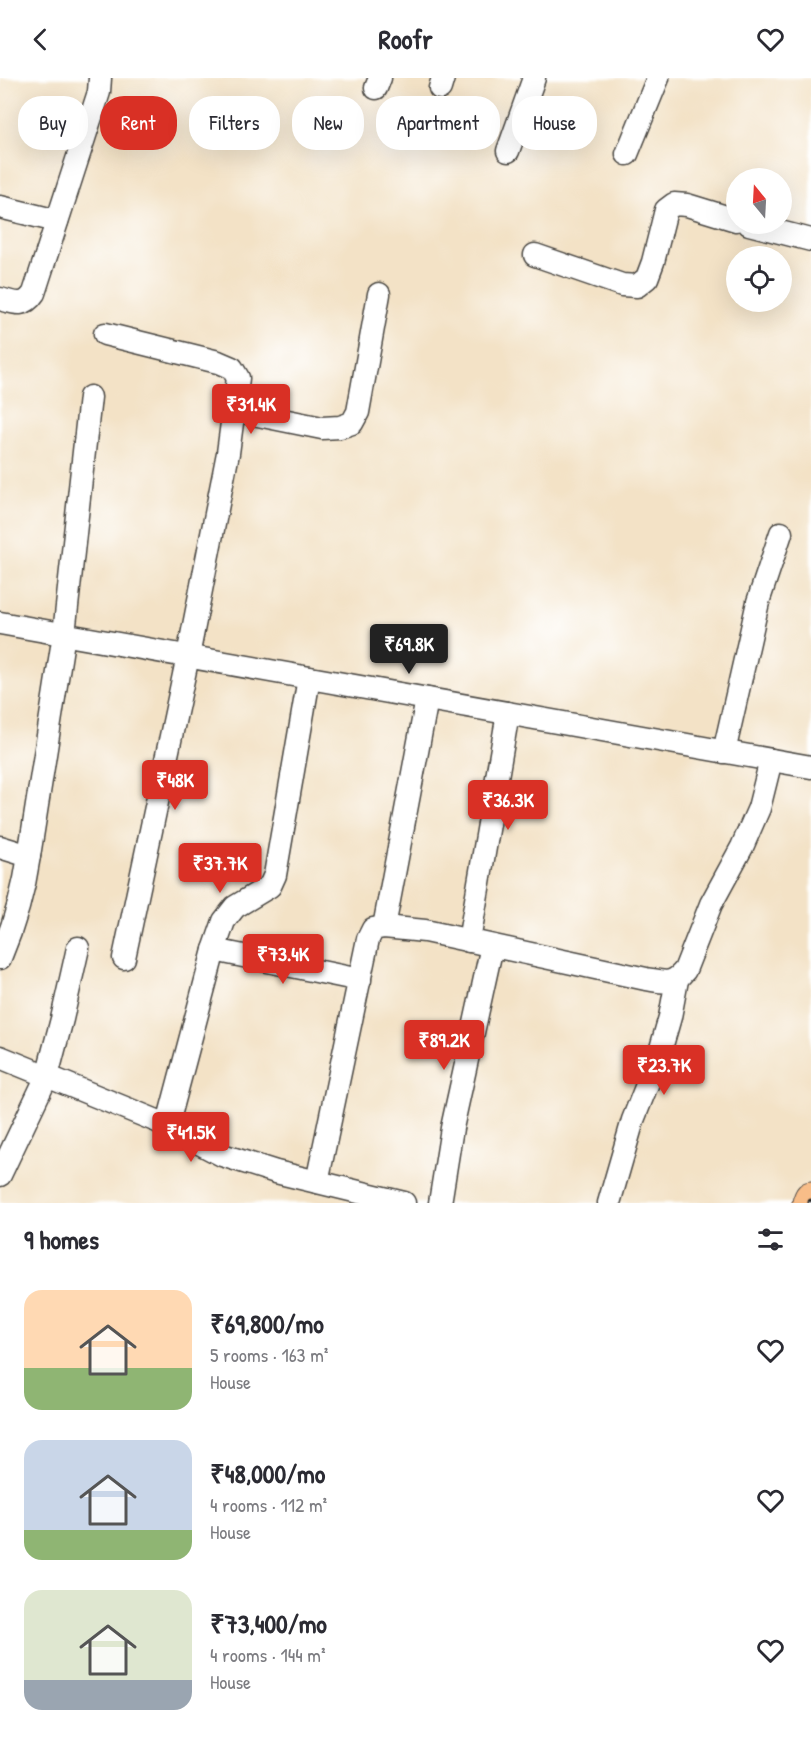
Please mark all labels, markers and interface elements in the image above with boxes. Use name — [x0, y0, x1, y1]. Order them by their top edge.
text: Roofr — [378, 21, 433, 57]
icon: back — [24, 23, 57, 56]
icon: heart — [754, 23, 787, 56]
chip: Buy — [18, 96, 88, 150]
chip: Rent — [100, 96, 177, 150]
chip: Filters — [189, 96, 280, 150]
chip: New — [292, 96, 364, 150]
chip: Apartment — [376, 96, 500, 150]
chip: House — [512, 96, 597, 150]
north arrow — [726, 168, 792, 234]
map controls — [726, 168, 792, 312]
button: locate — [726, 246, 792, 312]
pin: ₹31.4K — [202, 384, 300, 435]
text: ₹31.4K — [226, 390, 276, 417]
pin: ₹69.8K — [360, 624, 458, 675]
text: ₹69.8K — [384, 630, 434, 657]
pin: ₹48K — [139, 760, 211, 811]
text: ₹48K — [156, 766, 194, 793]
pin: ₹36.3K — [459, 780, 557, 831]
text: ₹36.3K — [482, 786, 534, 813]
pin: ₹37.7K — [171, 843, 269, 894]
text: ₹37.7K — [193, 849, 247, 876]
pin: ₹73.4K — [234, 934, 332, 985]
text: ₹73.4K — [257, 940, 309, 967]
pin: ₹89.2K — [395, 1020, 493, 1071]
text: ₹89.2K — [418, 1026, 470, 1053]
pin: ₹23.7K — [615, 1045, 713, 1096]
text: ₹23.7K — [637, 1051, 691, 1078]
pin: ₹41.5K — [142, 1112, 240, 1163]
text: ₹41.5K — [166, 1118, 216, 1145]
text: 9 homes — [24, 1222, 99, 1257]
icon: filters — [754, 1223, 787, 1256]
text: ₹69,800/mo — [210, 1306, 324, 1341]
icon: home — [72, 1314, 144, 1386]
icon: heart — [754, 1334, 787, 1367]
text: 5 rooms · 163 m² — [210, 1341, 328, 1368]
text: House — [210, 1368, 251, 1395]
text: ₹48,000/mo — [210, 1456, 325, 1491]
icon: home — [72, 1464, 144, 1536]
icon: heart — [754, 1484, 787, 1517]
text: 4 rooms · 112 m² — [210, 1491, 327, 1518]
text: House — [210, 1518, 251, 1545]
text: ₹73,400/mo — [210, 1606, 327, 1641]
icon: home — [72, 1614, 144, 1686]
icon: heart — [754, 1634, 787, 1667]
text: 4 rooms · 144 m² — [210, 1641, 325, 1668]
text: House — [210, 1668, 251, 1695]

